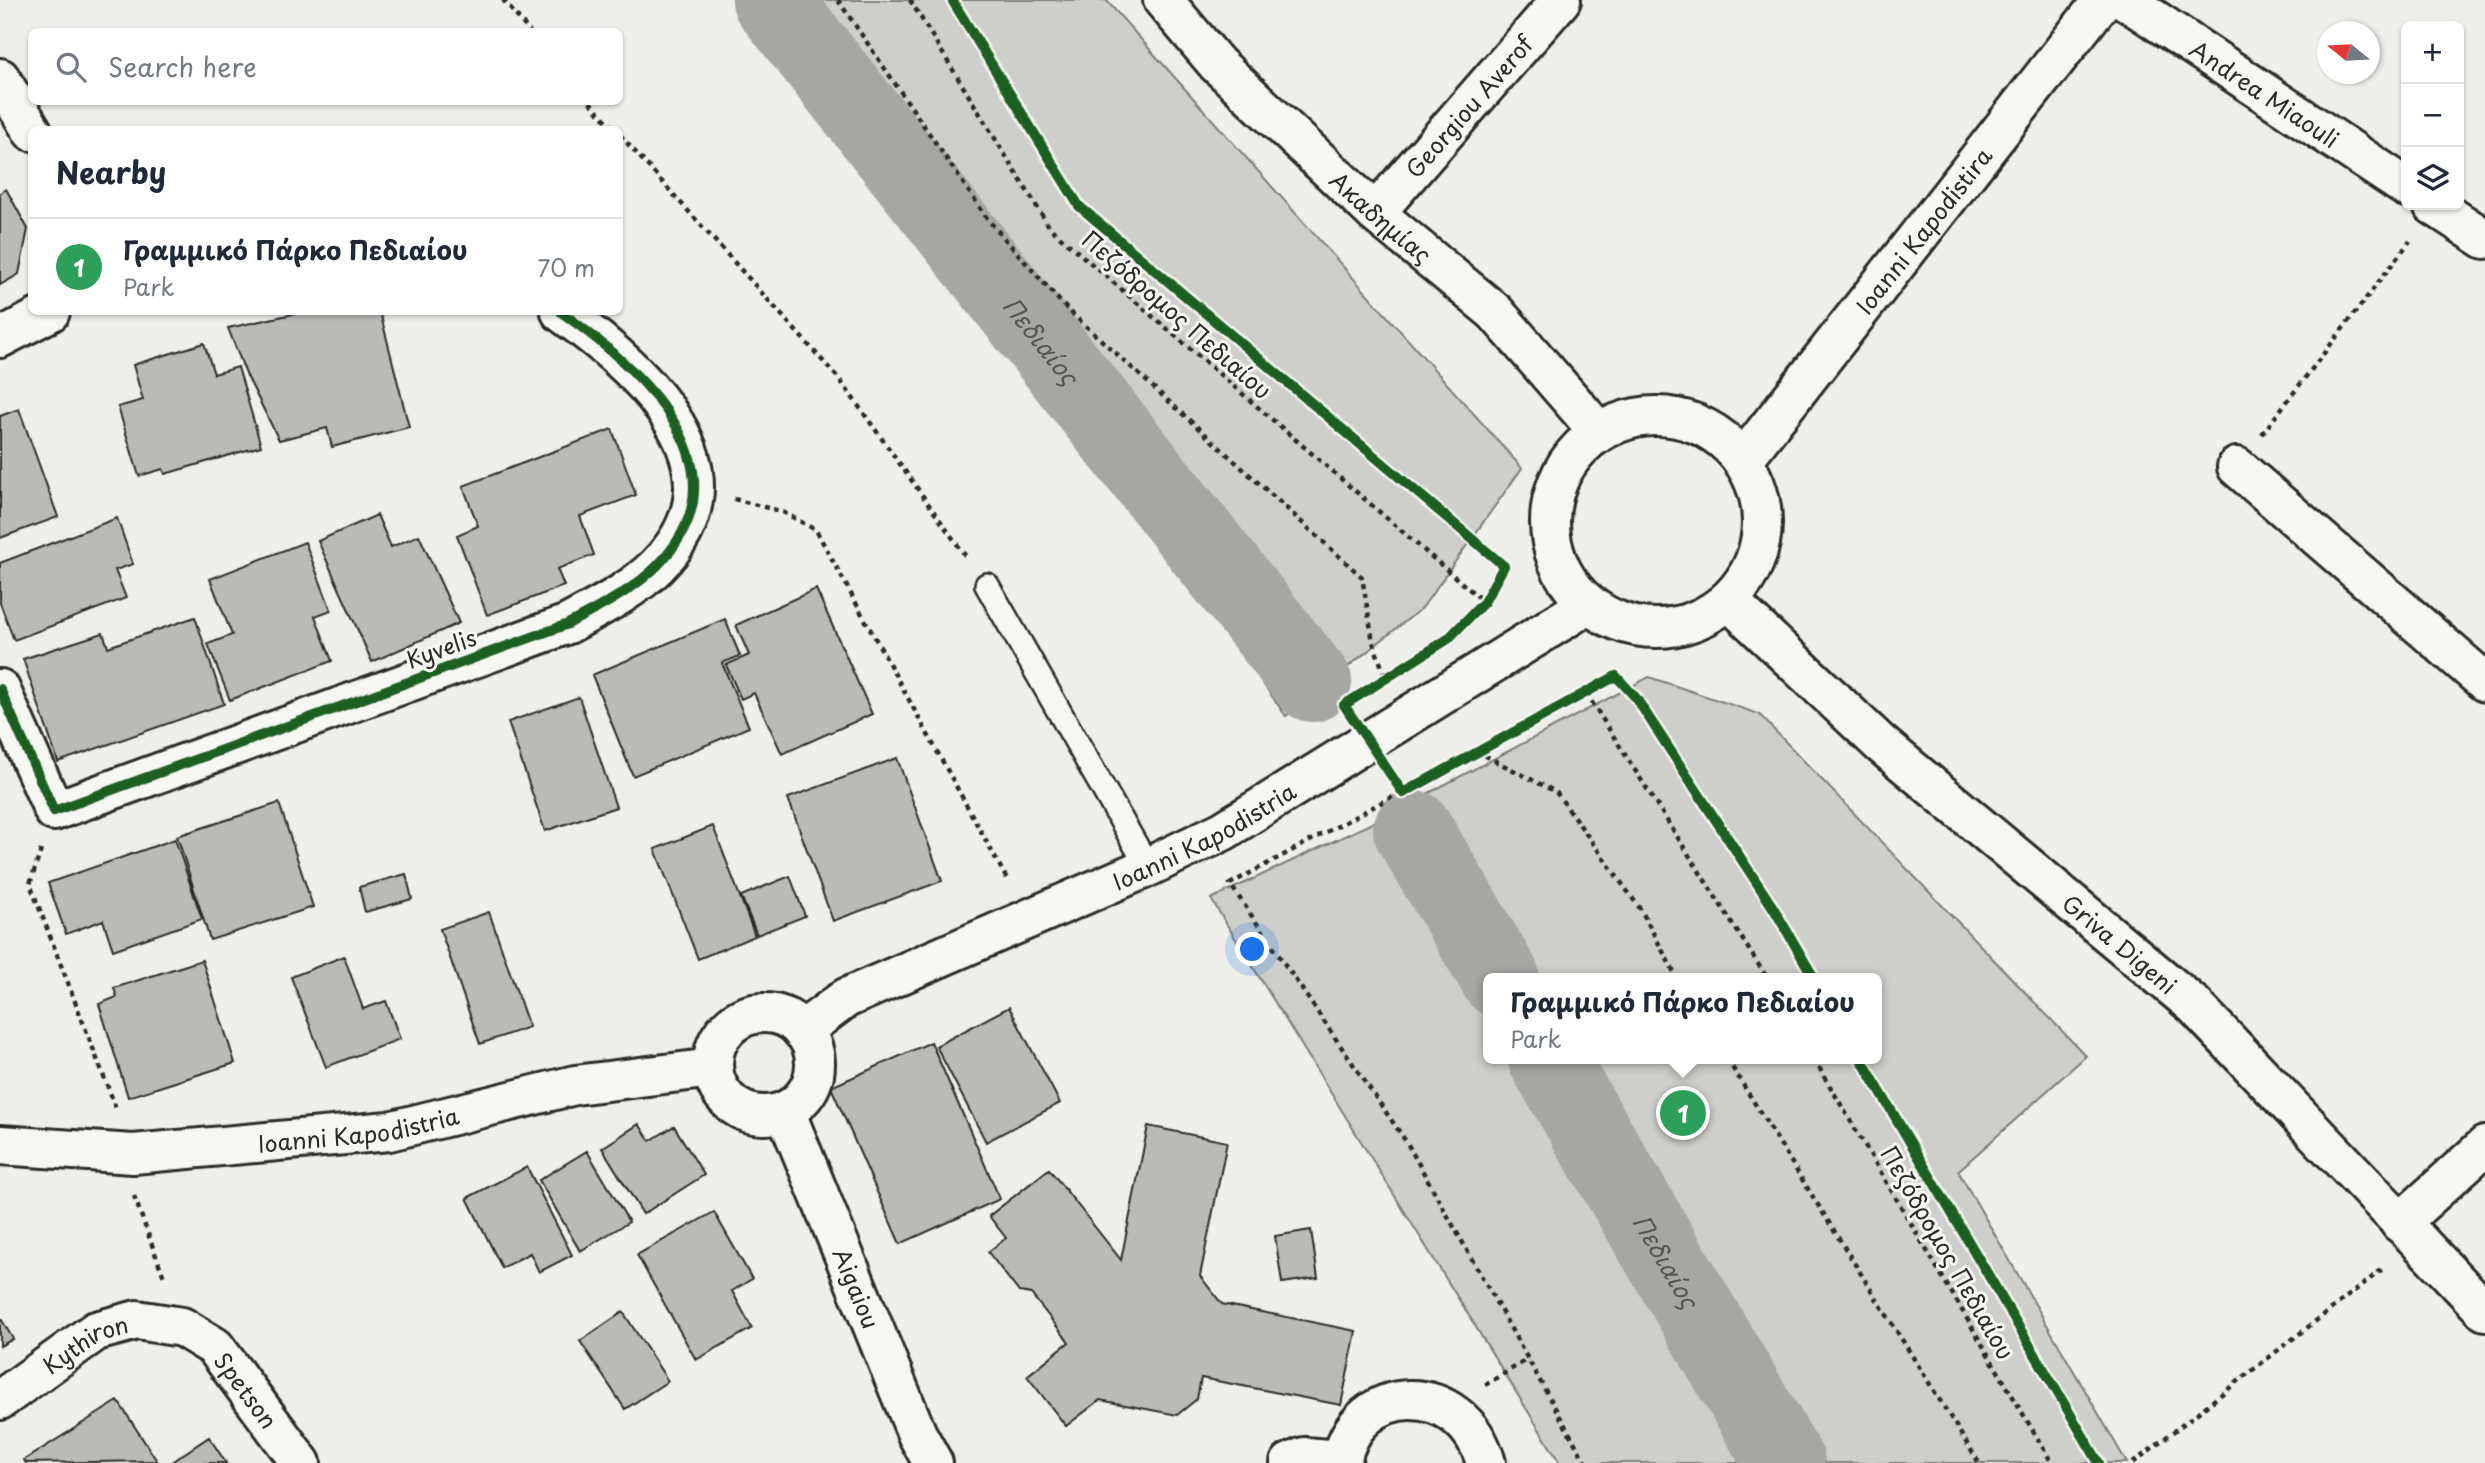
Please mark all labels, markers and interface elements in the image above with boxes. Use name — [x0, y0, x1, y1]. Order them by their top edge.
north arrow — [2317, 21, 2380, 84]
map controls — [2401, 21, 2464, 210]
button: + — [2401, 21, 2464, 84]
street label: Georgiou Averof — [1396, 26, 1542, 185]
search box — [28, 28, 623, 105]
street label: Andrea Miaouli — [2183, 31, 2347, 156]
text: Search here — [108, 47, 257, 86]
icon: search — [52, 48, 90, 86]
button: − — [2401, 84, 2464, 147]
street label: Ioanni Kapodistira — [1846, 139, 2000, 321]
button: layers — [2401, 147, 2464, 210]
text: Nearby — [56, 149, 166, 194]
street label: Ακαδημίας — [1323, 162, 1440, 271]
street label: Πεζόδρομος Πεδιαίου — [1074, 221, 1280, 407]
text: Γραμμικό Πάρκο Πεδιαίου — [123, 230, 468, 269]
text: 1 — [74, 250, 85, 285]
text: 70 m — [537, 250, 595, 285]
text: Park — [123, 269, 174, 304]
water label: Πεδιαίος — [995, 289, 1089, 393]
street label: Kyvelis — [401, 619, 481, 677]
street label: Ioanni Kapodistria — [1106, 772, 1303, 898]
street label: Griva Digeni — [2055, 885, 2185, 1002]
your location — [1235, 932, 1269, 966]
popup — [1483, 973, 1882, 1064]
text: Γραμμικό Πάρκο Πεδιαίου — [1510, 982, 1855, 1021]
text: Park — [1510, 1021, 1562, 1056]
pin: 1 — [1660, 1087, 1706, 1139]
street label: Ioanni Kapodistria — [256, 1097, 463, 1160]
street label: Πεζόδρομος Πεδιαίου — [1872, 1138, 2024, 1366]
water label: Πεδιαίος — [1625, 1207, 1709, 1316]
street label: Aigaiou — [825, 1242, 889, 1334]
street label: Kythiron — [35, 1306, 132, 1382]
street label: Spetson — [207, 1344, 287, 1435]

